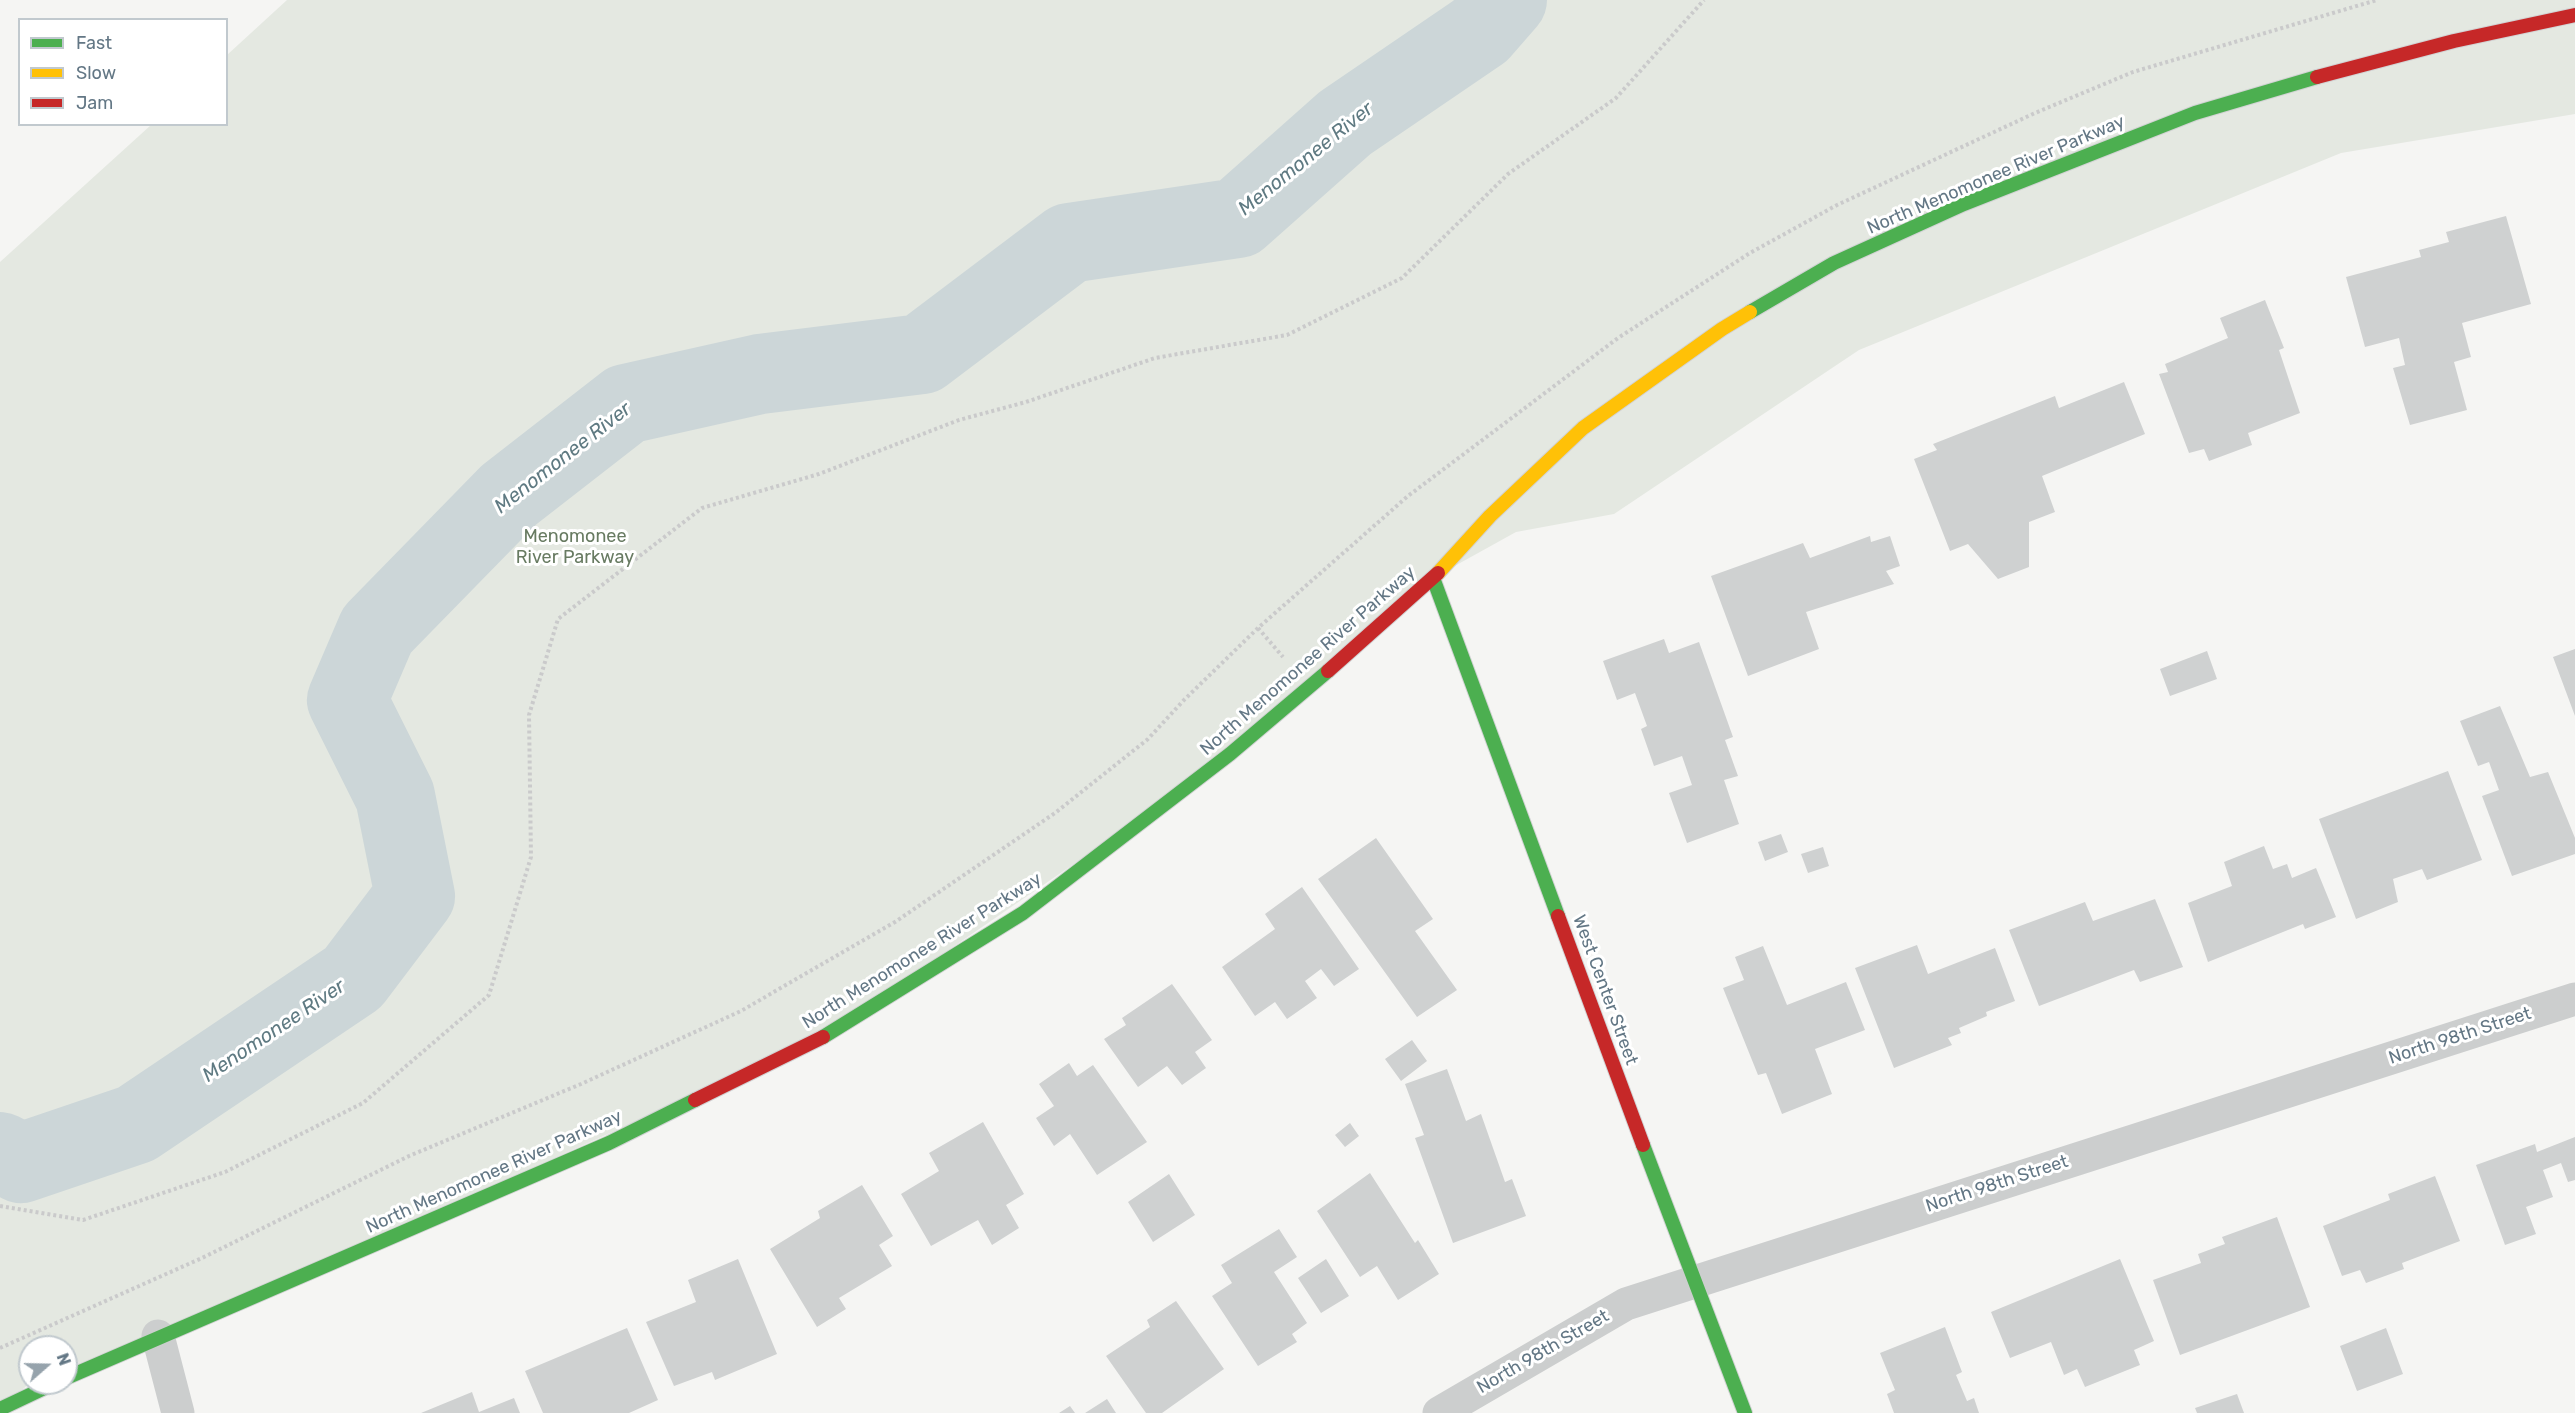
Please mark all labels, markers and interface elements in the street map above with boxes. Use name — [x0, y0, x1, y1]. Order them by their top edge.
legend — [18, 18, 228, 126]
text: Fast — [76, 32, 112, 54]
text: Slow — [76, 62, 116, 84]
text: Jam — [76, 92, 113, 114]
water label: Menomonee River — [1234, 97, 1378, 221]
street label: North Menomonee River Parkway — [1864, 111, 2128, 239]
water label: Menomonee River — [490, 397, 636, 519]
park label: Menomonee River Parkway — [516, 526, 634, 568]
street label: North Menomonee River Parkway — [1196, 562, 1420, 760]
street label: North Menomonee River Parkway — [798, 868, 1046, 1034]
street label: West Center Street — [1568, 912, 1642, 1068]
water label: Menomonee River — [198, 974, 350, 1088]
street label: North 98th Street — [2386, 1003, 2534, 1069]
street label: North Menomonee River Parkway — [363, 1106, 625, 1238]
street label: North 98th Street — [1923, 1151, 2071, 1217]
street label: North 98th Street — [1473, 1305, 1613, 1399]
north arrow — [18, 1335, 78, 1395]
text: N — [53, 1351, 74, 1368]

